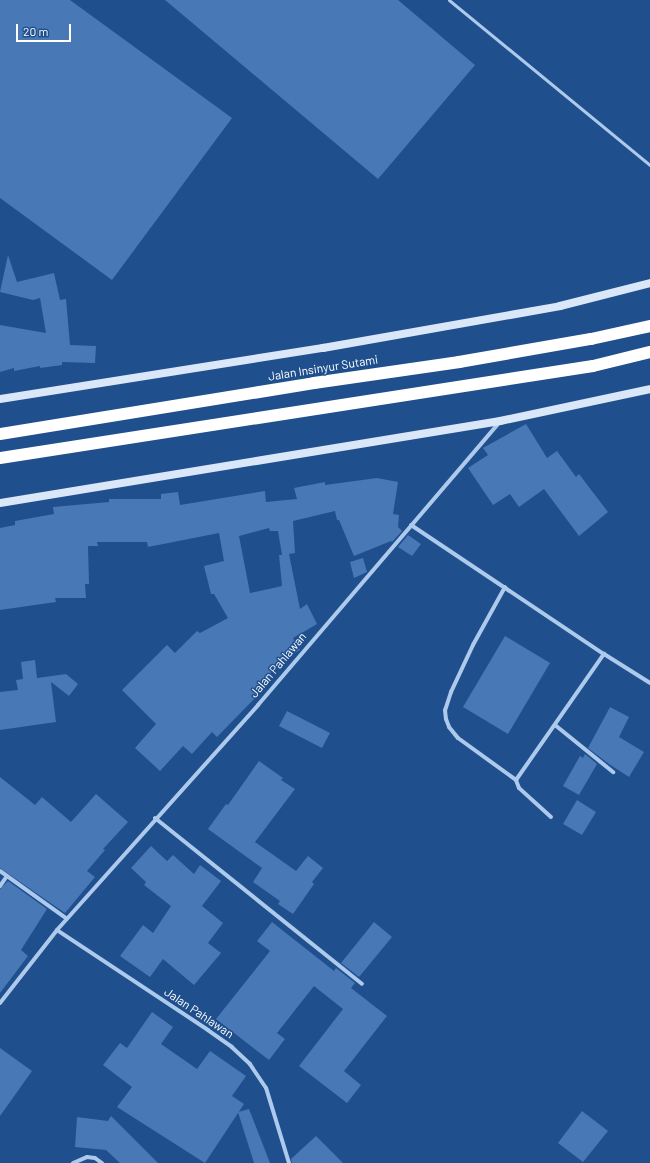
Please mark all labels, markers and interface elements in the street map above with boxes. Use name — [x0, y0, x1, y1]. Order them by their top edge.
scale bar — [18, 16, 73, 42]
text: 20 m — [23, 24, 49, 38]
street label: Jalan Insinyur Sutami — [267, 352, 379, 384]
street label: Jalan Pahlawan — [247, 630, 309, 700]
street label: Jalan Pahlawan — [162, 985, 236, 1041]

